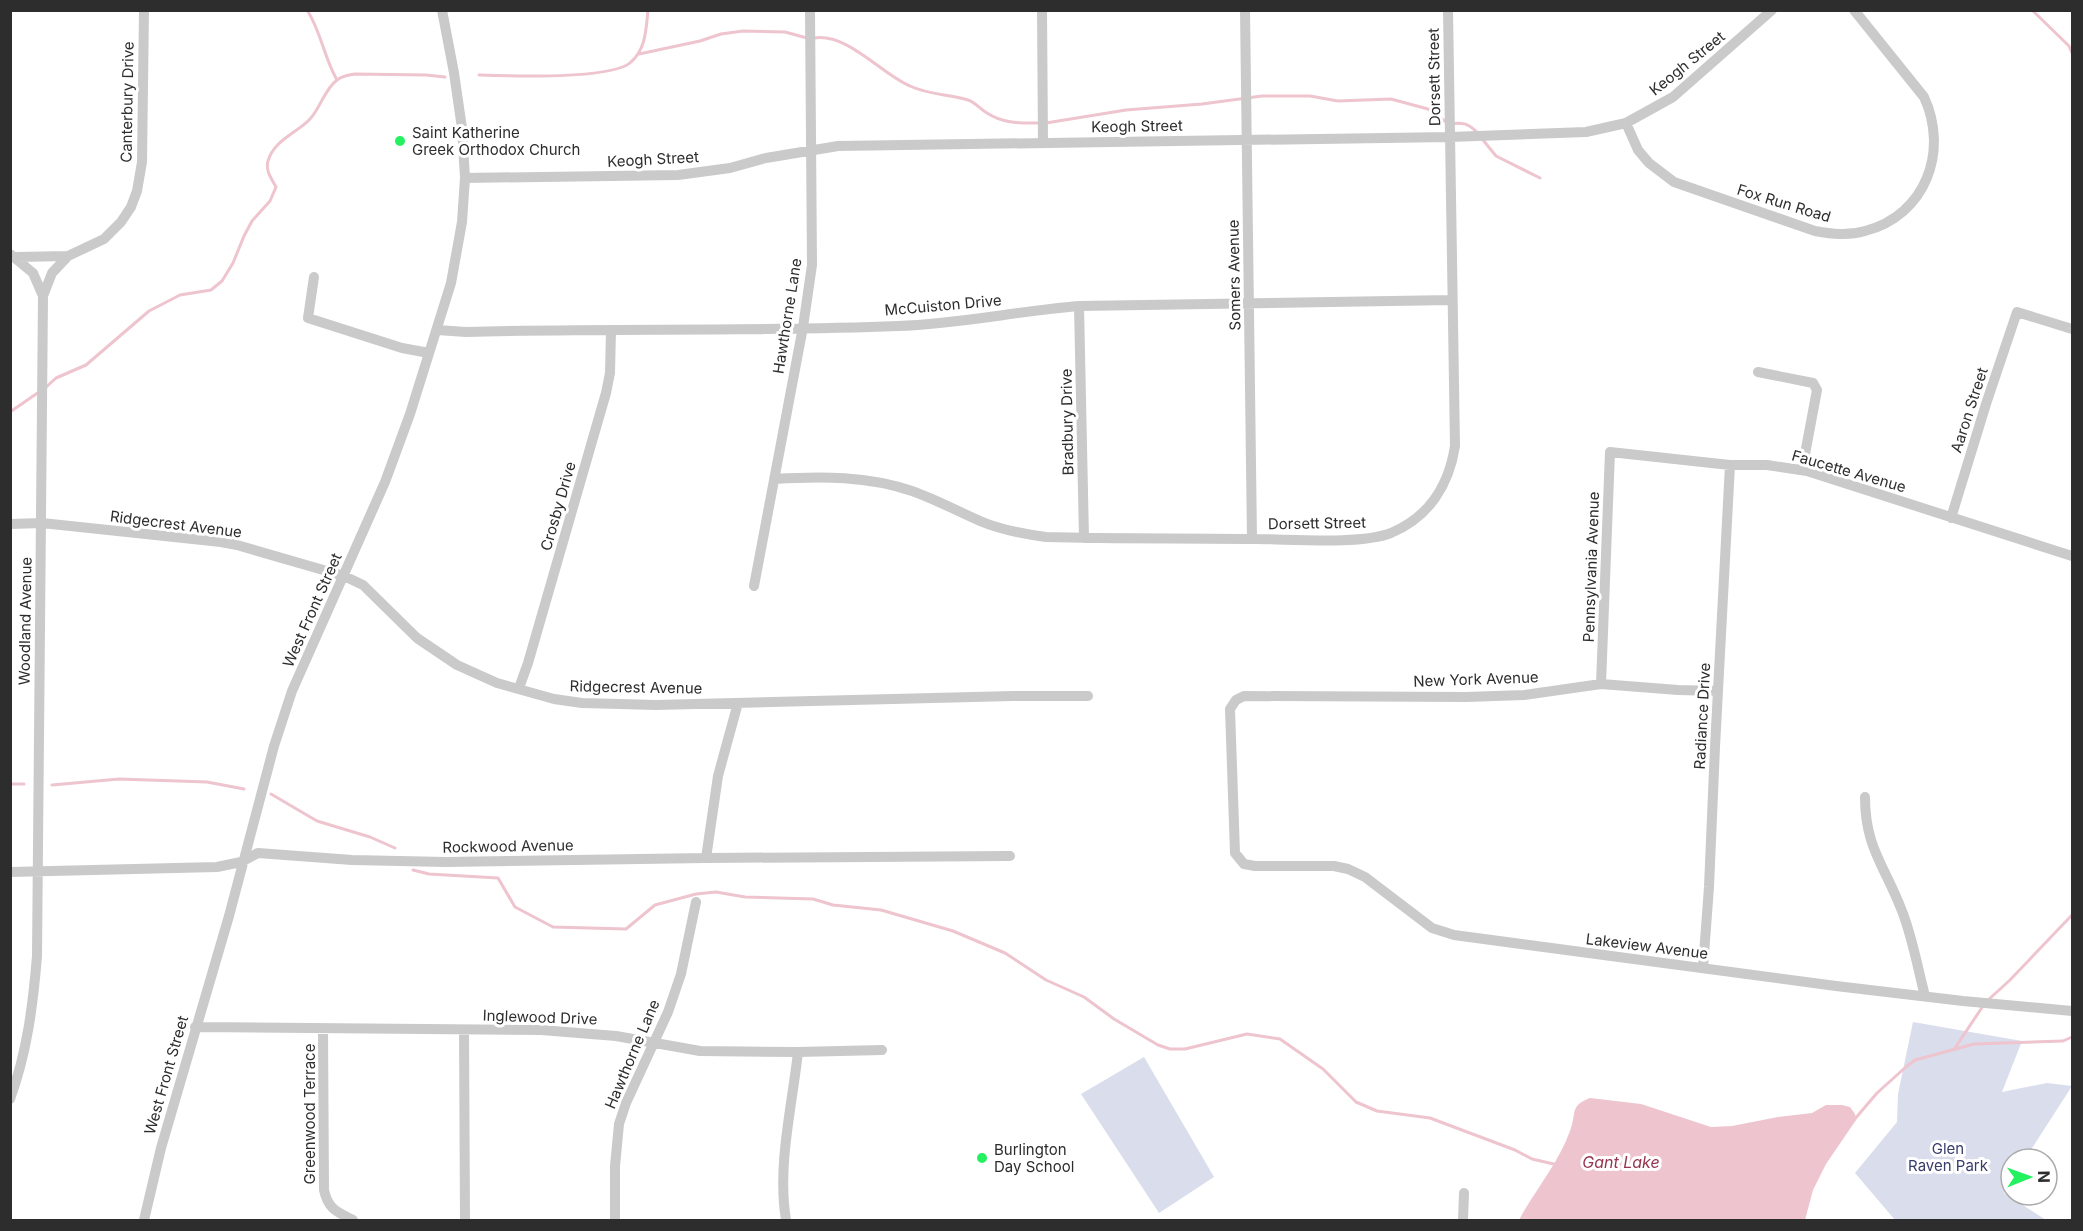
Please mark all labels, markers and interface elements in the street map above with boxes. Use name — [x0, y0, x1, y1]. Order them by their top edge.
street label: Keogh Street — [1645, 27, 1729, 99]
street label: Dorsett Street — [1424, 28, 1444, 126]
street label: Canterbury Drive — [116, 41, 138, 163]
street label: Keogh Street — [1091, 116, 1183, 136]
place label: Saint Katherine Greek Orthodox Church — [412, 123, 580, 159]
marker: Saint Katherine Greek Orthodox Church — [393, 134, 407, 148]
street label: Keogh Street — [607, 147, 699, 171]
street label: Fox Run Road — [1735, 180, 1833, 226]
street label: Somers Avenue — [1224, 219, 1244, 331]
street label: Hawthorne Lane — [768, 257, 806, 375]
street label: McCuiston Drive — [884, 290, 1002, 320]
street label: Aaron Street — [1946, 365, 1992, 455]
street label: Bradbury Drive — [1057, 368, 1077, 476]
street label: Faucette Avenue — [1790, 446, 1908, 496]
street label: Crosby Drive — [536, 459, 580, 553]
street label: Pennsylvania Avenue — [1579, 491, 1603, 643]
street label: Ridgecrest Avenue — [109, 506, 243, 542]
street label: Dorsett Street — [1268, 513, 1366, 533]
street label: West Front Street — [278, 550, 346, 670]
street label: Woodland Avenue — [14, 557, 36, 685]
street label: Radiance Drive — [1690, 662, 1714, 770]
street label: New York Avenue — [1413, 667, 1539, 691]
street label: Ridgecrest Avenue — [569, 676, 703, 698]
street label: Rockwood Avenue — [442, 835, 574, 857]
street label: Lakeview Avenue — [1585, 929, 1709, 963]
street label: Hawthorne Lane — [600, 997, 664, 1111]
street label: Inglewood Drive — [482, 1006, 598, 1028]
street label: West Front Street — [140, 1013, 192, 1137]
street label: Greenwood Terrace — [300, 1044, 319, 1184]
park label: Glen Raven Park — [1908, 1139, 1989, 1175]
place label: Burlington Day School — [994, 1140, 1074, 1176]
north arrow — [1999, 1147, 2059, 1207]
marker: Burlington Day School — [975, 1151, 989, 1165]
water label: Gant Lake — [1582, 1152, 1660, 1172]
text: N — [2034, 1170, 2054, 1183]

